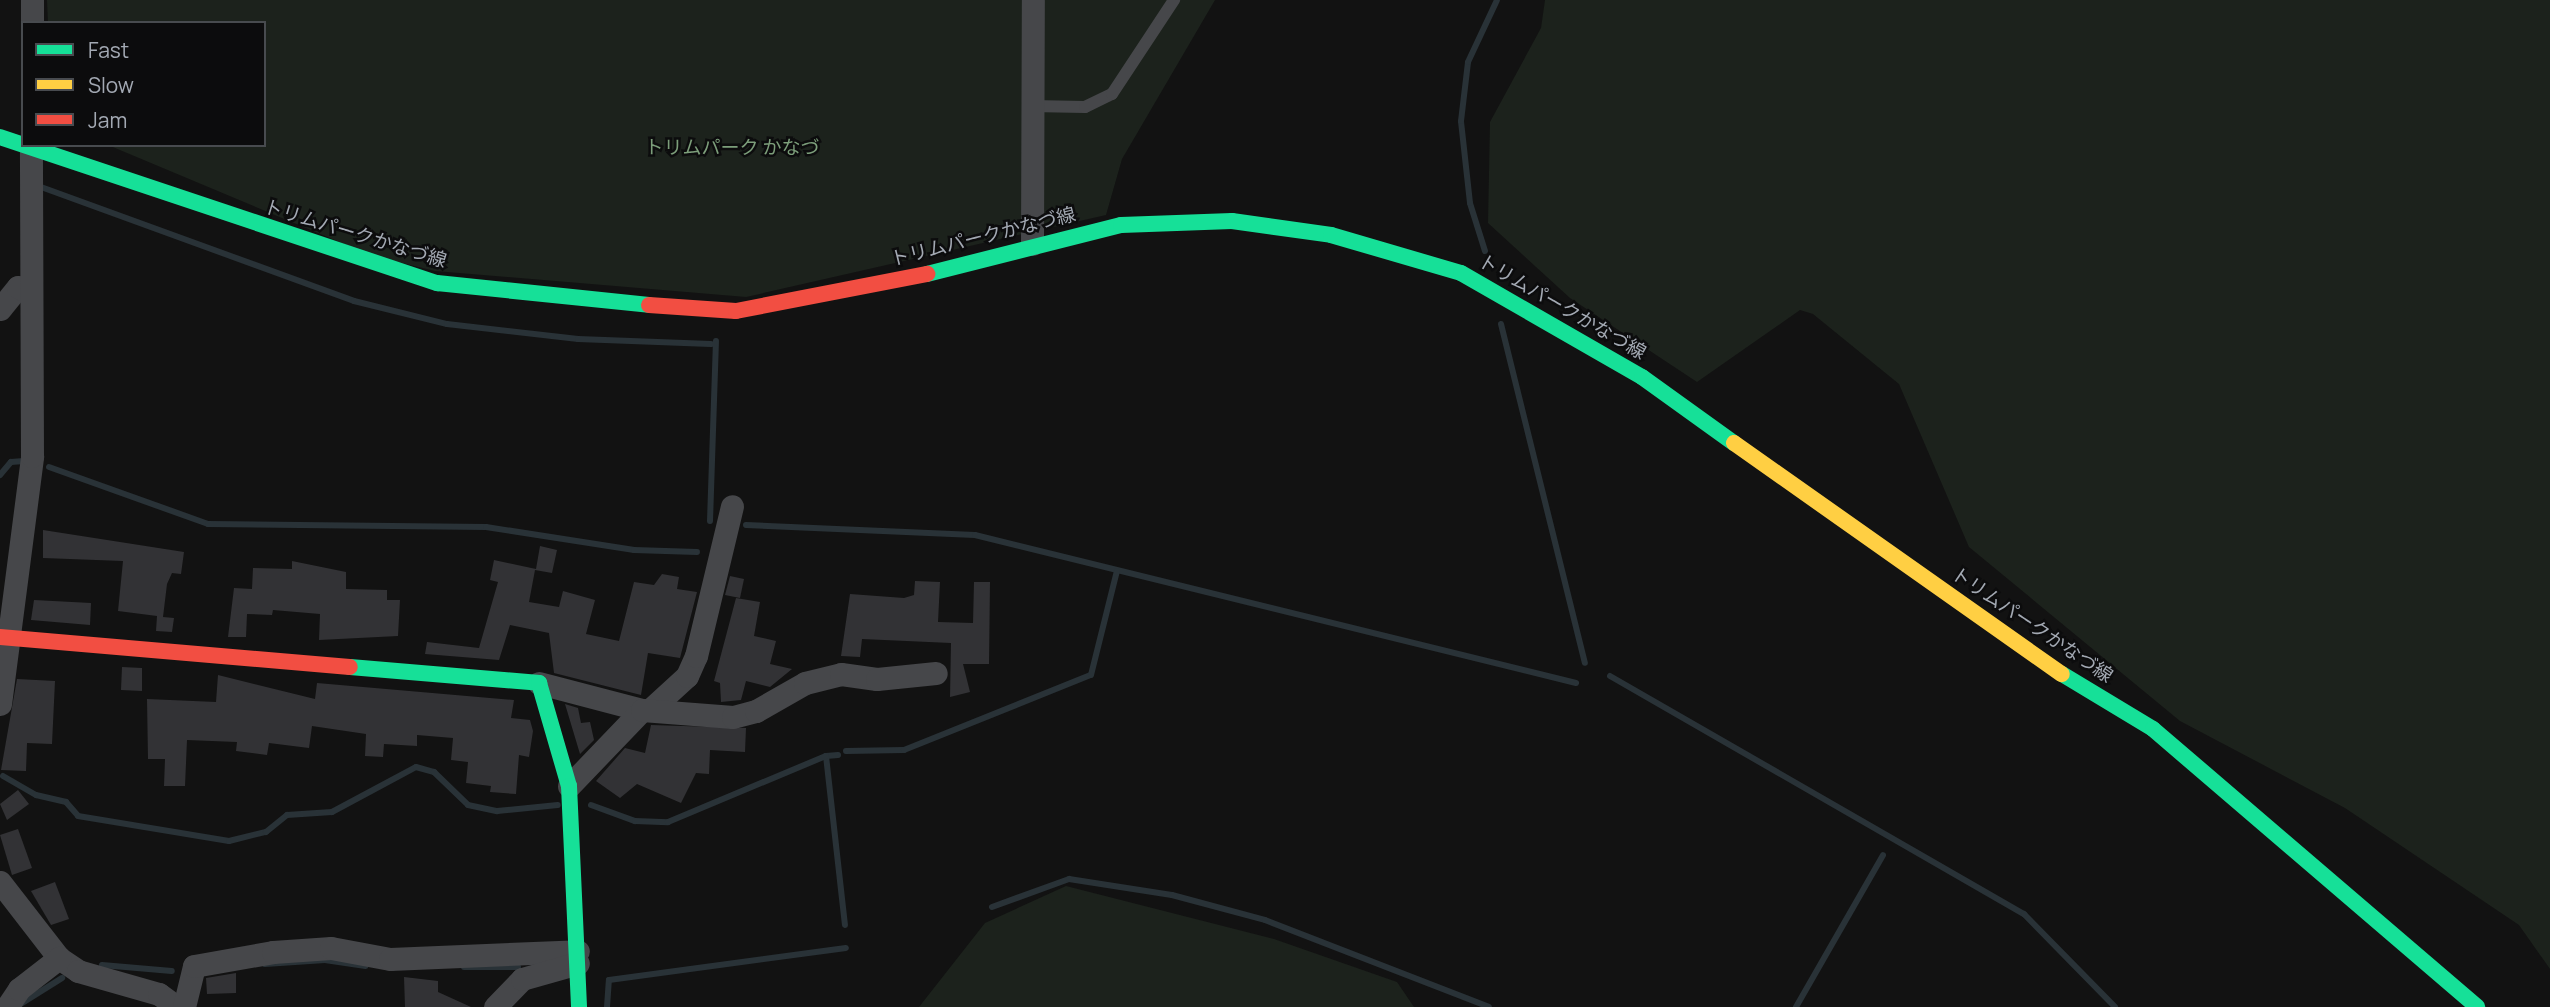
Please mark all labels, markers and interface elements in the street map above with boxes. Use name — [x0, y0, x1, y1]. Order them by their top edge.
legend — [21, 21, 266, 147]
text: Fast — [88, 36, 129, 64]
text: Slow — [88, 71, 134, 99]
text: Jam — [88, 106, 127, 134]
park label: トリムパーク かなづ — [645, 137, 819, 159]
street label: トリムパークかなづ線 — [261, 195, 449, 273]
street label: トリムパークかなづ線 — [888, 203, 1078, 271]
street label: トリムパークかなづ線 — [1474, 250, 1650, 364]
street label: トリムパークかなづ線 — [1947, 562, 2117, 688]

